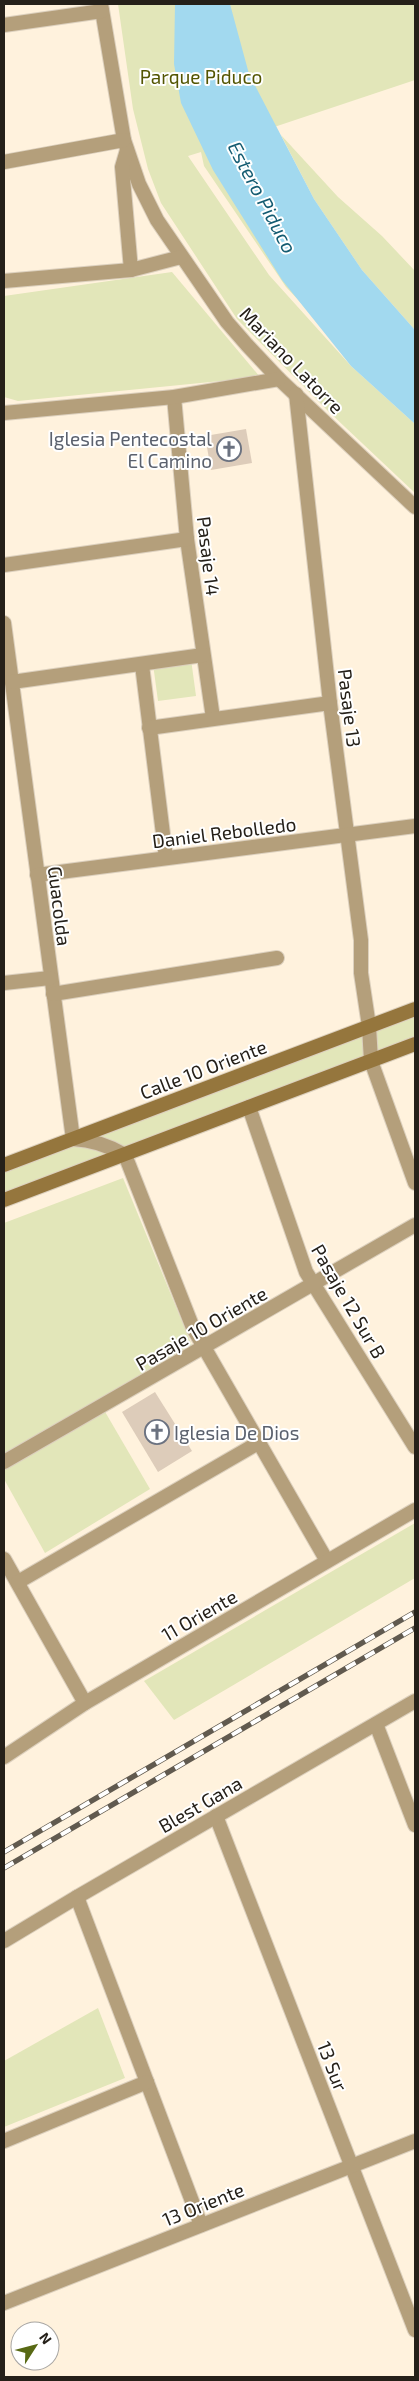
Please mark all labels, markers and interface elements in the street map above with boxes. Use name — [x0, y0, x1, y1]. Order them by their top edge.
park label: Parque Piduco — [140, 65, 262, 88]
water label: Estero Piduco — [223, 137, 303, 257]
street label: Mariano Latorre — [235, 302, 349, 418]
place label: Iglesia Pentecostal El Camino — [49, 427, 212, 472]
church icon: Iglesia Pentecostal El Camino — [216, 436, 242, 462]
street label: Pasaje 14 — [193, 515, 225, 597]
street label: Pasaje 13 — [334, 667, 366, 749]
street label: Daniel Rebolledo — [151, 812, 297, 852]
street label: Guacolda — [44, 865, 76, 947]
street label: Calle 10 Oriente — [136, 1034, 270, 1104]
street label: Pasaje 12 Sur B — [307, 1240, 391, 1362]
street label: Pasaje 10 Oriente — [131, 1281, 271, 1375]
church icon: Iglesia De Dios — [144, 1419, 170, 1445]
place label: Iglesia De Dios — [174, 1421, 299, 1444]
street label: 11 Oriente — [157, 1584, 241, 1646]
street label: Blest Gana — [154, 1771, 246, 1837]
street label: 13 Sur — [313, 2038, 353, 2094]
street label: 13 Oriente — [159, 2177, 247, 2231]
north arrow — [10, 2321, 60, 2371]
text: N — [36, 2329, 56, 2347]

